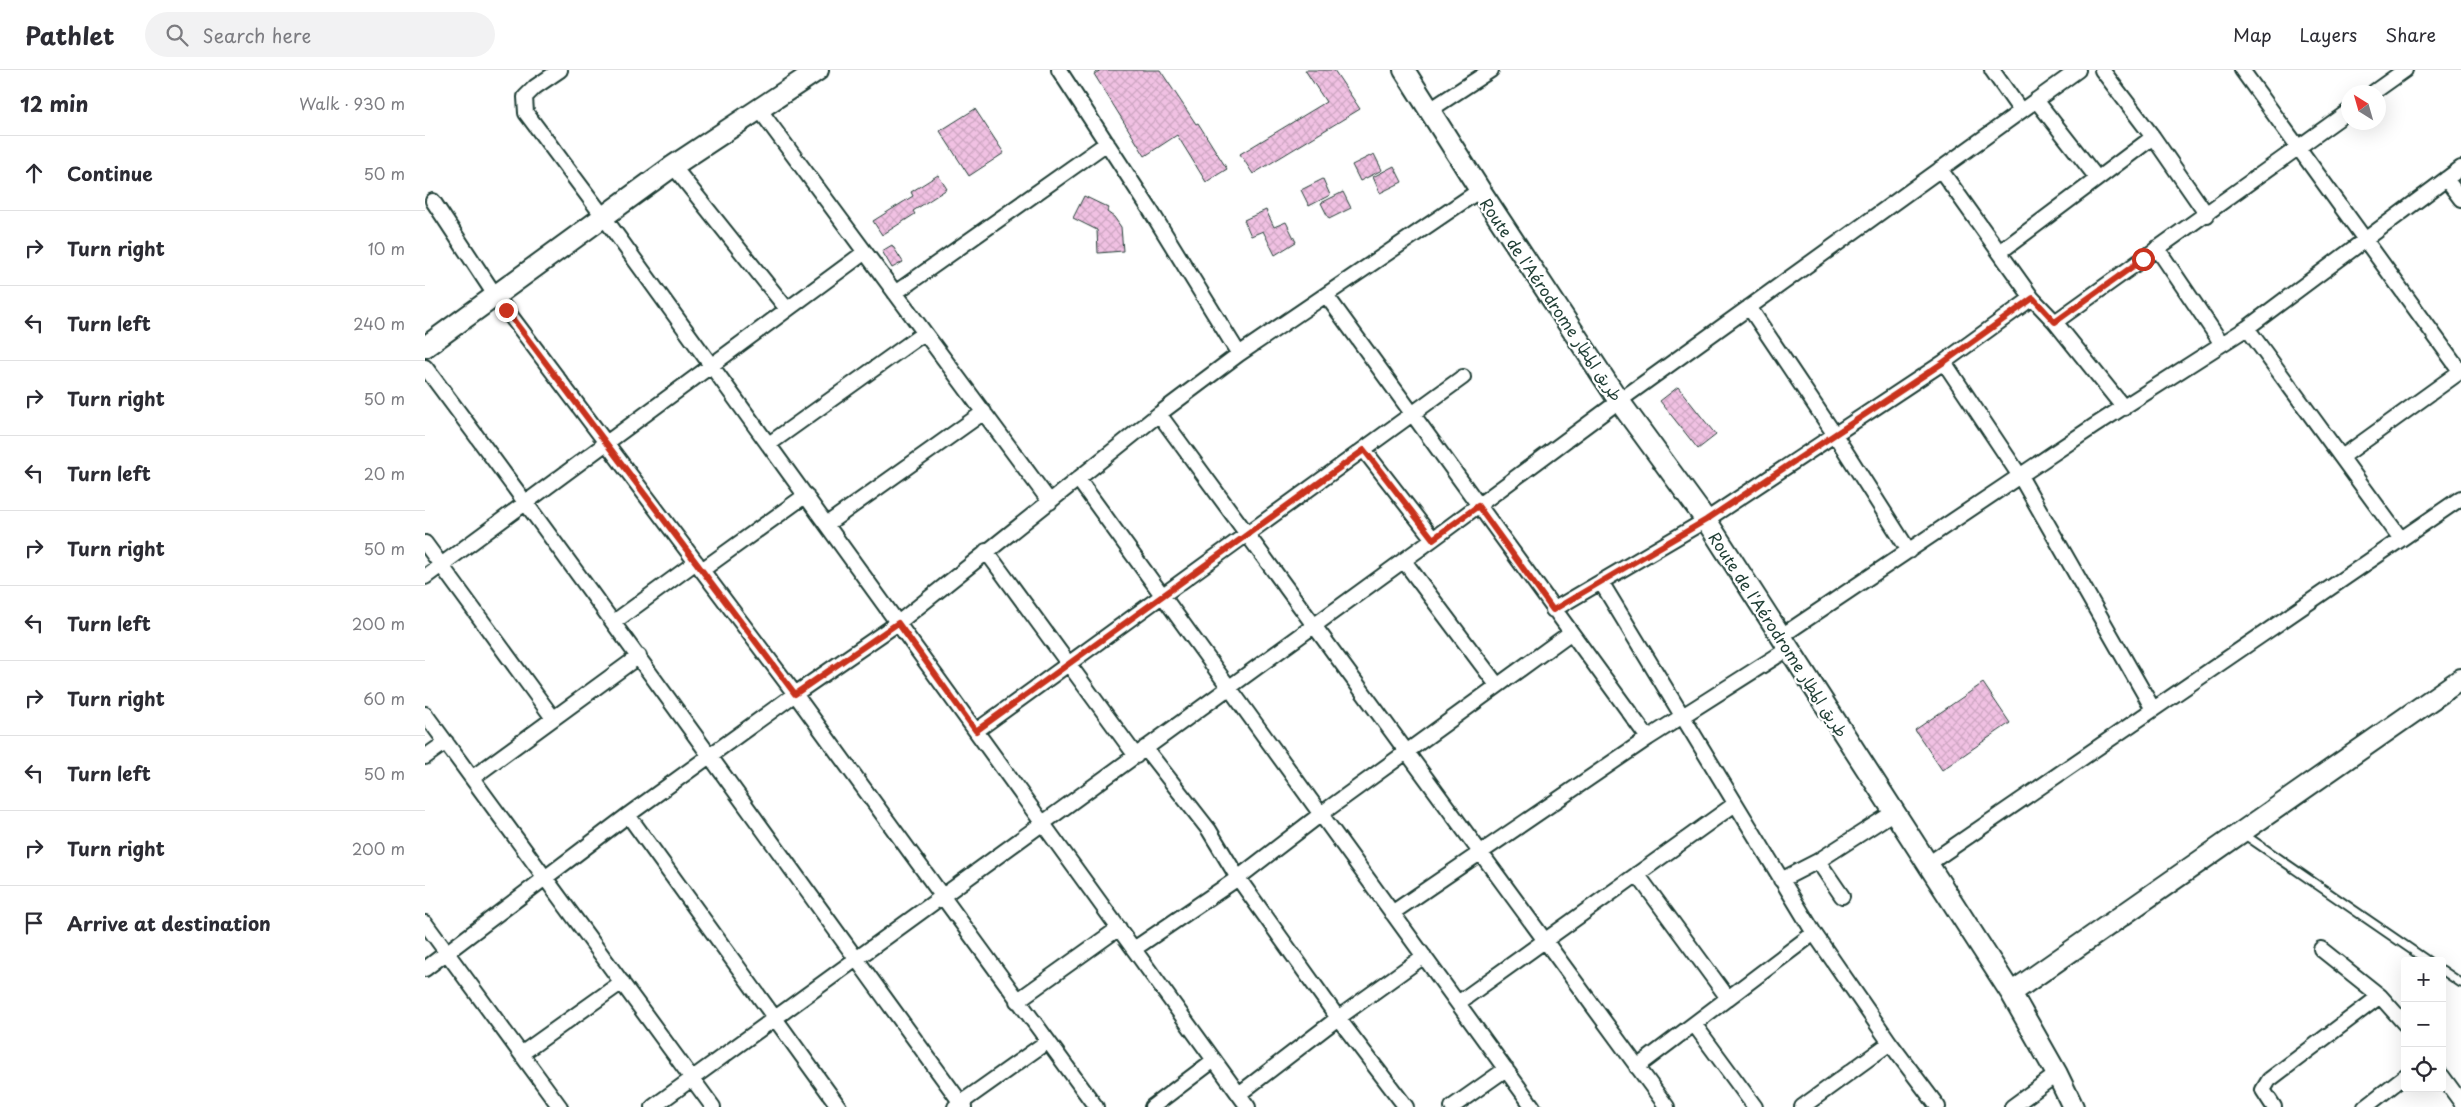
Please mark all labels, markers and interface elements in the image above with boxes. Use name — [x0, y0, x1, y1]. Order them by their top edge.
search box — [145, 12, 495, 57]
text: Pathlet — [25, 17, 115, 53]
icon: search — [163, 21, 191, 49]
text: Search here — [203, 21, 311, 49]
text: Map — [2233, 21, 2272, 48]
text: Layers — [2300, 21, 2357, 48]
text: Share — [2385, 21, 2436, 48]
north arrow — [2341, 85, 2386, 130]
text: 12 min — [20, 87, 89, 119]
text: Walk · 930 m — [299, 91, 405, 115]
icon: ahead — [20, 159, 48, 187]
text: Continue — [67, 159, 153, 187]
text: 50 m — [364, 161, 405, 185]
street label: Route de l'Aérodrome طريق المطار — [1475, 193, 1629, 405]
icon: right — [20, 234, 48, 262]
text: Turn right — [67, 234, 165, 262]
text: 10 m — [368, 236, 405, 260]
route start — [2132, 248, 2155, 271]
route end — [495, 299, 518, 322]
icon: left — [20, 309, 48, 337]
text: Turn left — [67, 309, 151, 337]
text: 240 m — [353, 311, 405, 335]
icon: right — [20, 384, 48, 412]
text: Turn right — [67, 384, 165, 412]
text: 50 m — [364, 386, 405, 410]
icon: left — [20, 459, 48, 487]
text: Turn left — [67, 459, 151, 487]
text: 20 m — [364, 461, 405, 485]
street label: Route de l'Aérodrome طريق المطار — [1703, 527, 1855, 741]
icon: right — [20, 534, 48, 562]
text: Turn right — [67, 534, 165, 562]
text: 50 m — [364, 536, 405, 560]
icon: left — [20, 609, 48, 637]
text: Turn left — [67, 609, 151, 637]
text: 200 m — [352, 611, 405, 635]
icon: right — [20, 684, 48, 712]
text: Turn right — [67, 684, 165, 712]
text: 60 m — [363, 686, 405, 710]
icon: left — [20, 759, 48, 787]
text: Turn left — [67, 759, 151, 787]
text: 50 m — [364, 761, 405, 785]
icon: right — [20, 834, 48, 862]
text: Turn right — [67, 834, 165, 862]
text: 200 m — [352, 836, 405, 860]
icon: arrive — [20, 909, 48, 937]
text: Arrive at destination — [67, 909, 271, 937]
map controls — [2401, 957, 2446, 1092]
button: + — [2401, 957, 2446, 1002]
button: − — [2401, 1002, 2446, 1047]
button: locate — [2401, 1047, 2446, 1092]

